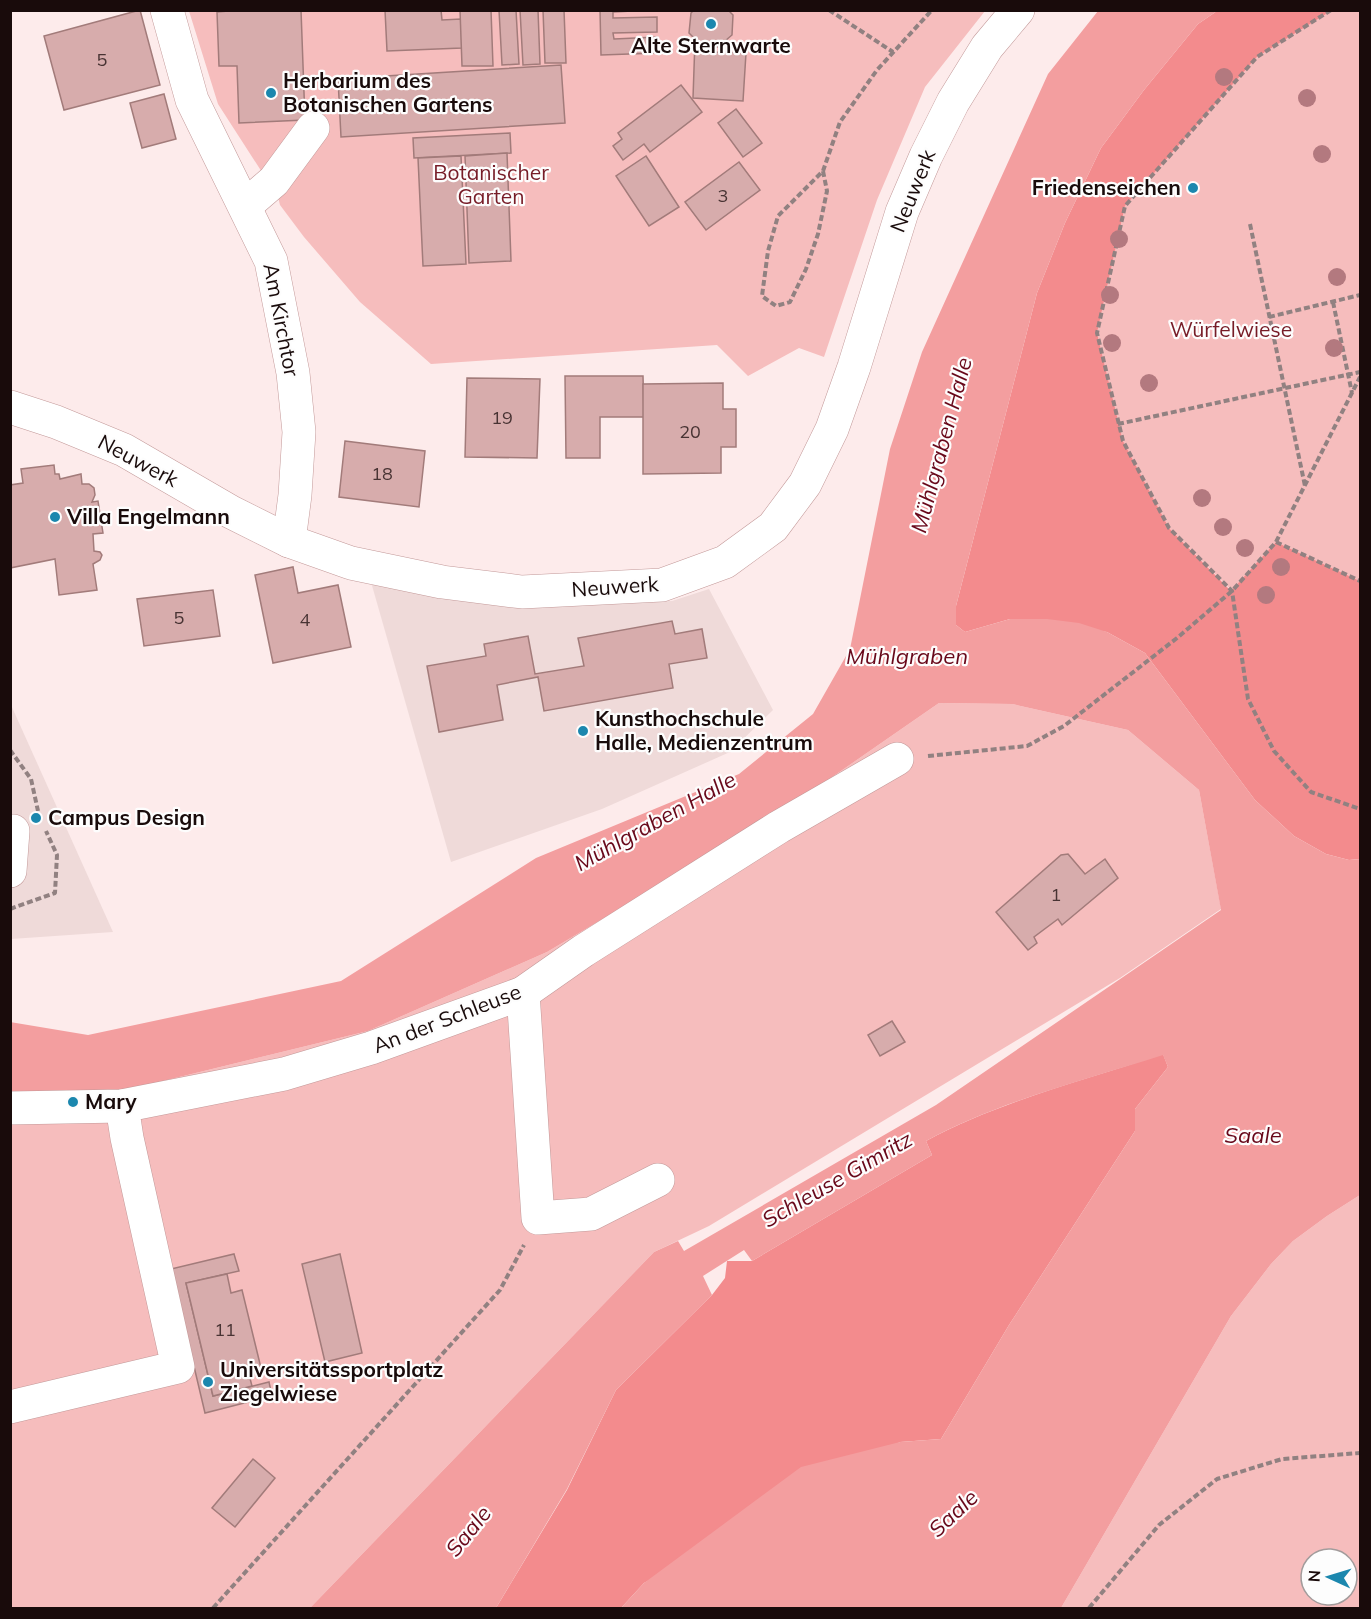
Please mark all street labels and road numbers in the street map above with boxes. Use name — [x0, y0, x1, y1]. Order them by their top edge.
street label: Neuwerk — [884, 145, 941, 236]
street label: Am Kirchtor — [258, 261, 306, 379]
street label: Neuwerk — [94, 428, 183, 492]
street label: Neuwerk — [571, 570, 660, 602]
street label: An der Schleuse — [369, 978, 524, 1058]

